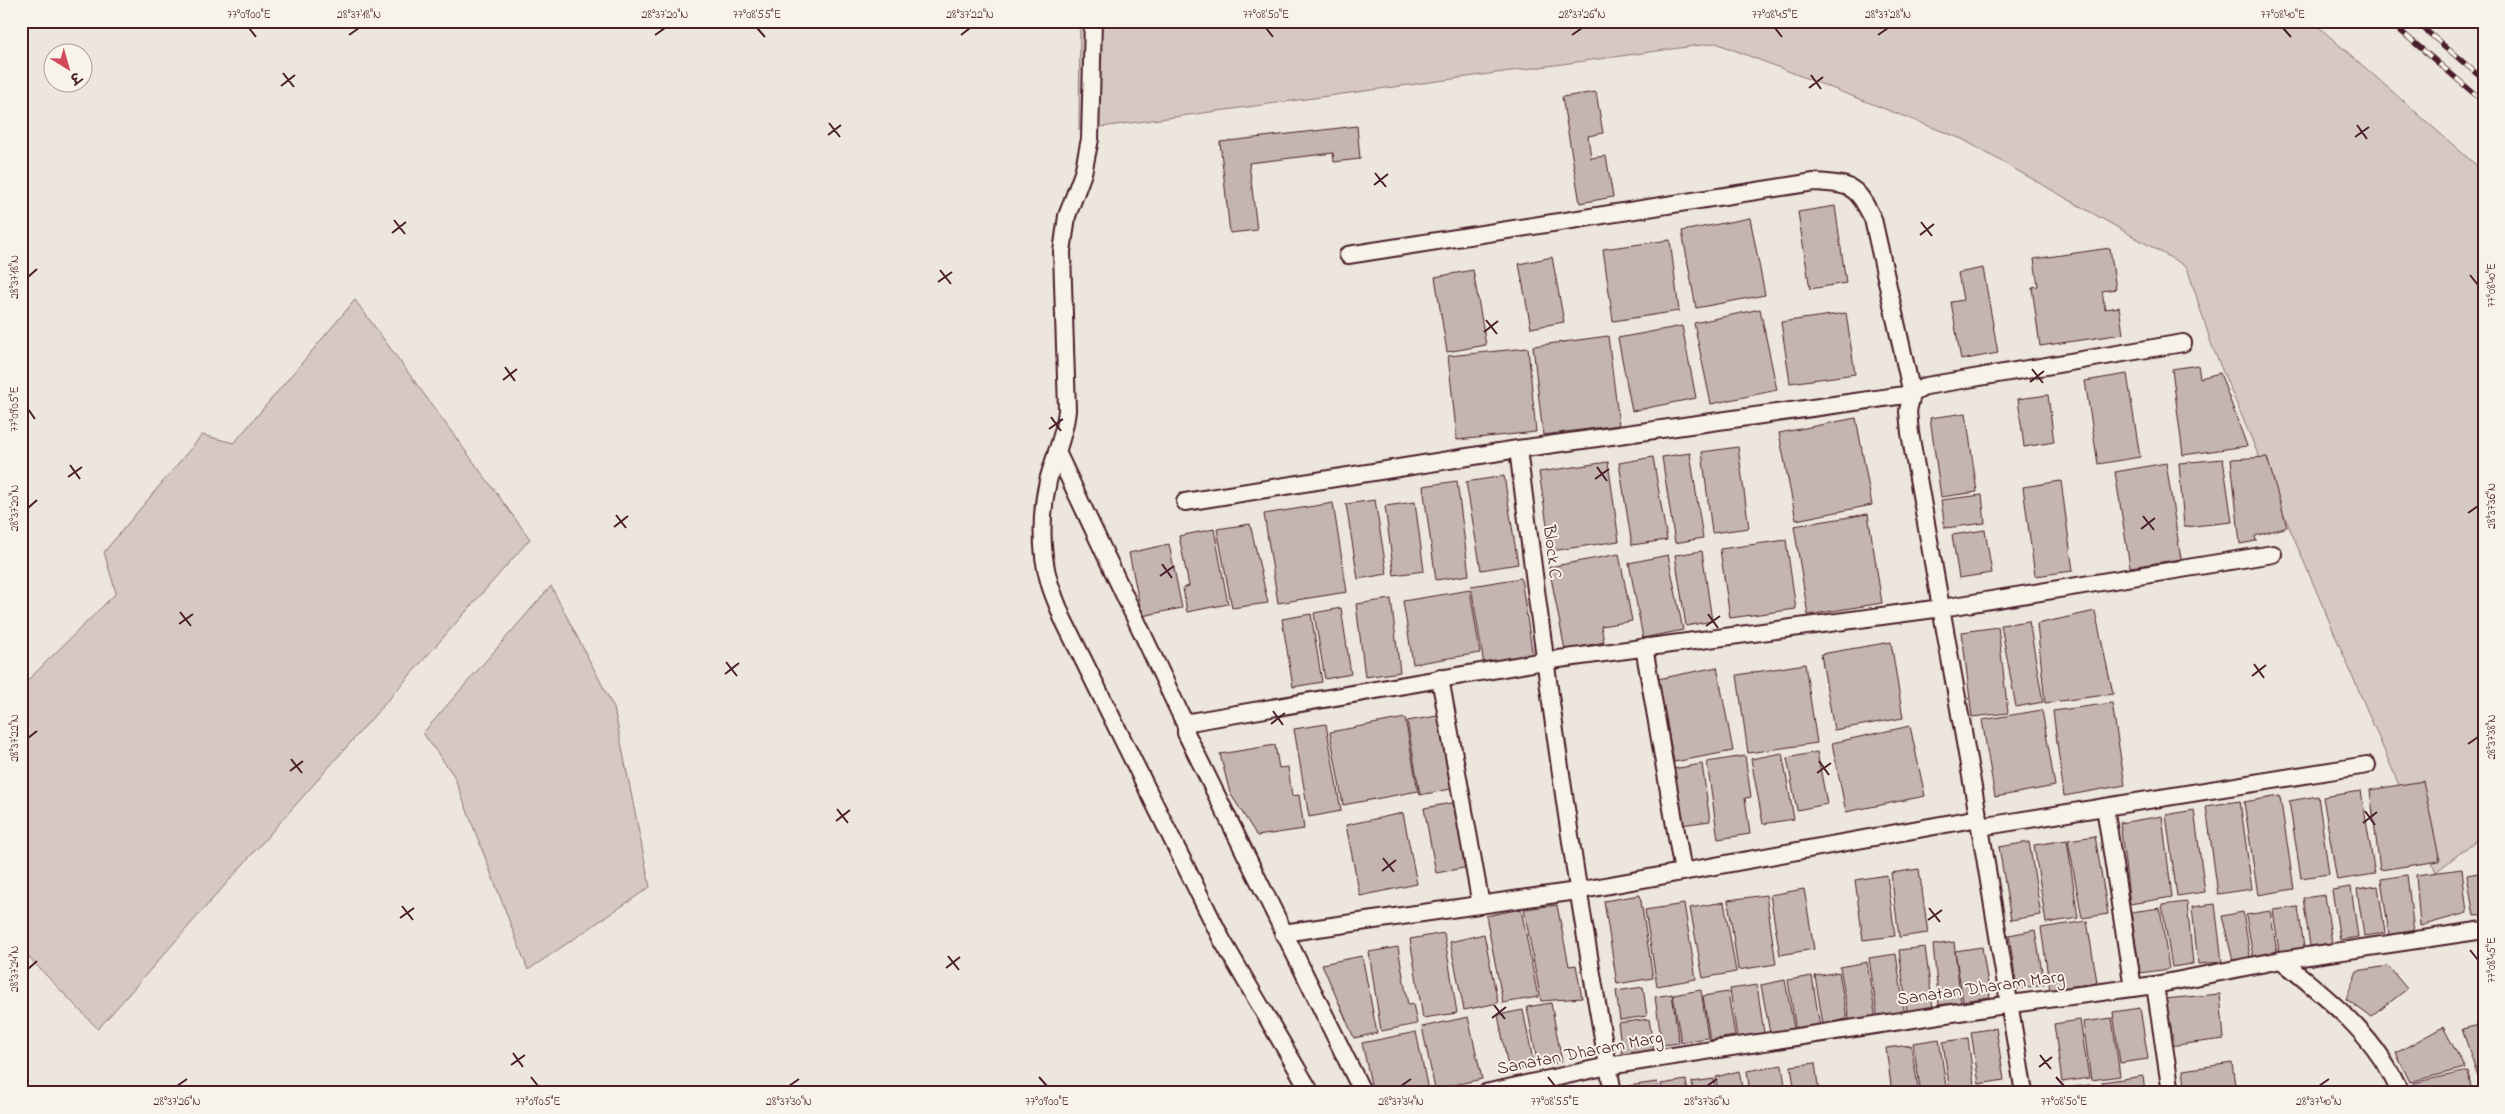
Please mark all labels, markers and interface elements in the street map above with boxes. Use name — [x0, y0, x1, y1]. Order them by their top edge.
text: 77°09'00"E — [227, 6, 271, 24]
text: 28°37'18"N — [337, 6, 381, 24]
text: 28°37'20"N — [642, 6, 688, 24]
text: 77°08'55"E — [733, 6, 781, 24]
text: 28°37'22"N — [946, 6, 994, 24]
text: 77°08'50"E — [1243, 6, 1289, 24]
text: 28°37'26"N — [1559, 6, 1606, 24]
text: 77°08'45"E — [1752, 6, 1798, 24]
text: 28°37'28"N — [1865, 6, 1911, 24]
text: 77°08'40"E — [2261, 6, 2305, 24]
north arrow — [42, 42, 92, 92]
text: उ — [64, 65, 87, 89]
text: 28°37'18"N — [6, 255, 24, 299]
text: 77°08'40"E — [2483, 263, 2501, 307]
text: 77°09'05"E — [6, 386, 24, 432]
text: 28°37'36"N — [2483, 483, 2501, 529]
text: 28°37'20"N — [6, 485, 24, 531]
street label: Block C — [1535, 523, 1567, 580]
text: 28°37'22"N — [6, 714, 24, 762]
text: 28°37'38"N — [2483, 714, 2501, 760]
text: 77°08'45"E — [2483, 937, 2501, 983]
text: 28°37'24"N — [6, 946, 24, 992]
street label: Sanatan Dharam Marg — [1896, 964, 2066, 1015]
street label: Sanatan Dharam Marg — [1495, 1025, 1665, 1084]
text: 28°37'26"N — [154, 1093, 201, 1111]
text: 77°09'05"E — [515, 1093, 561, 1111]
text: 28°37'30"N — [766, 1093, 812, 1111]
text: 77°09'00"E — [1025, 1093, 1069, 1111]
text: 28°37'34"N — [1378, 1093, 1424, 1111]
text: 77°08'55"E — [1531, 1093, 1579, 1111]
text: 28°37'36"N — [1684, 1093, 1730, 1111]
text: 77°08'50"E — [2041, 1093, 2087, 1111]
text: 28°37'40"N — [2296, 1093, 2342, 1111]

